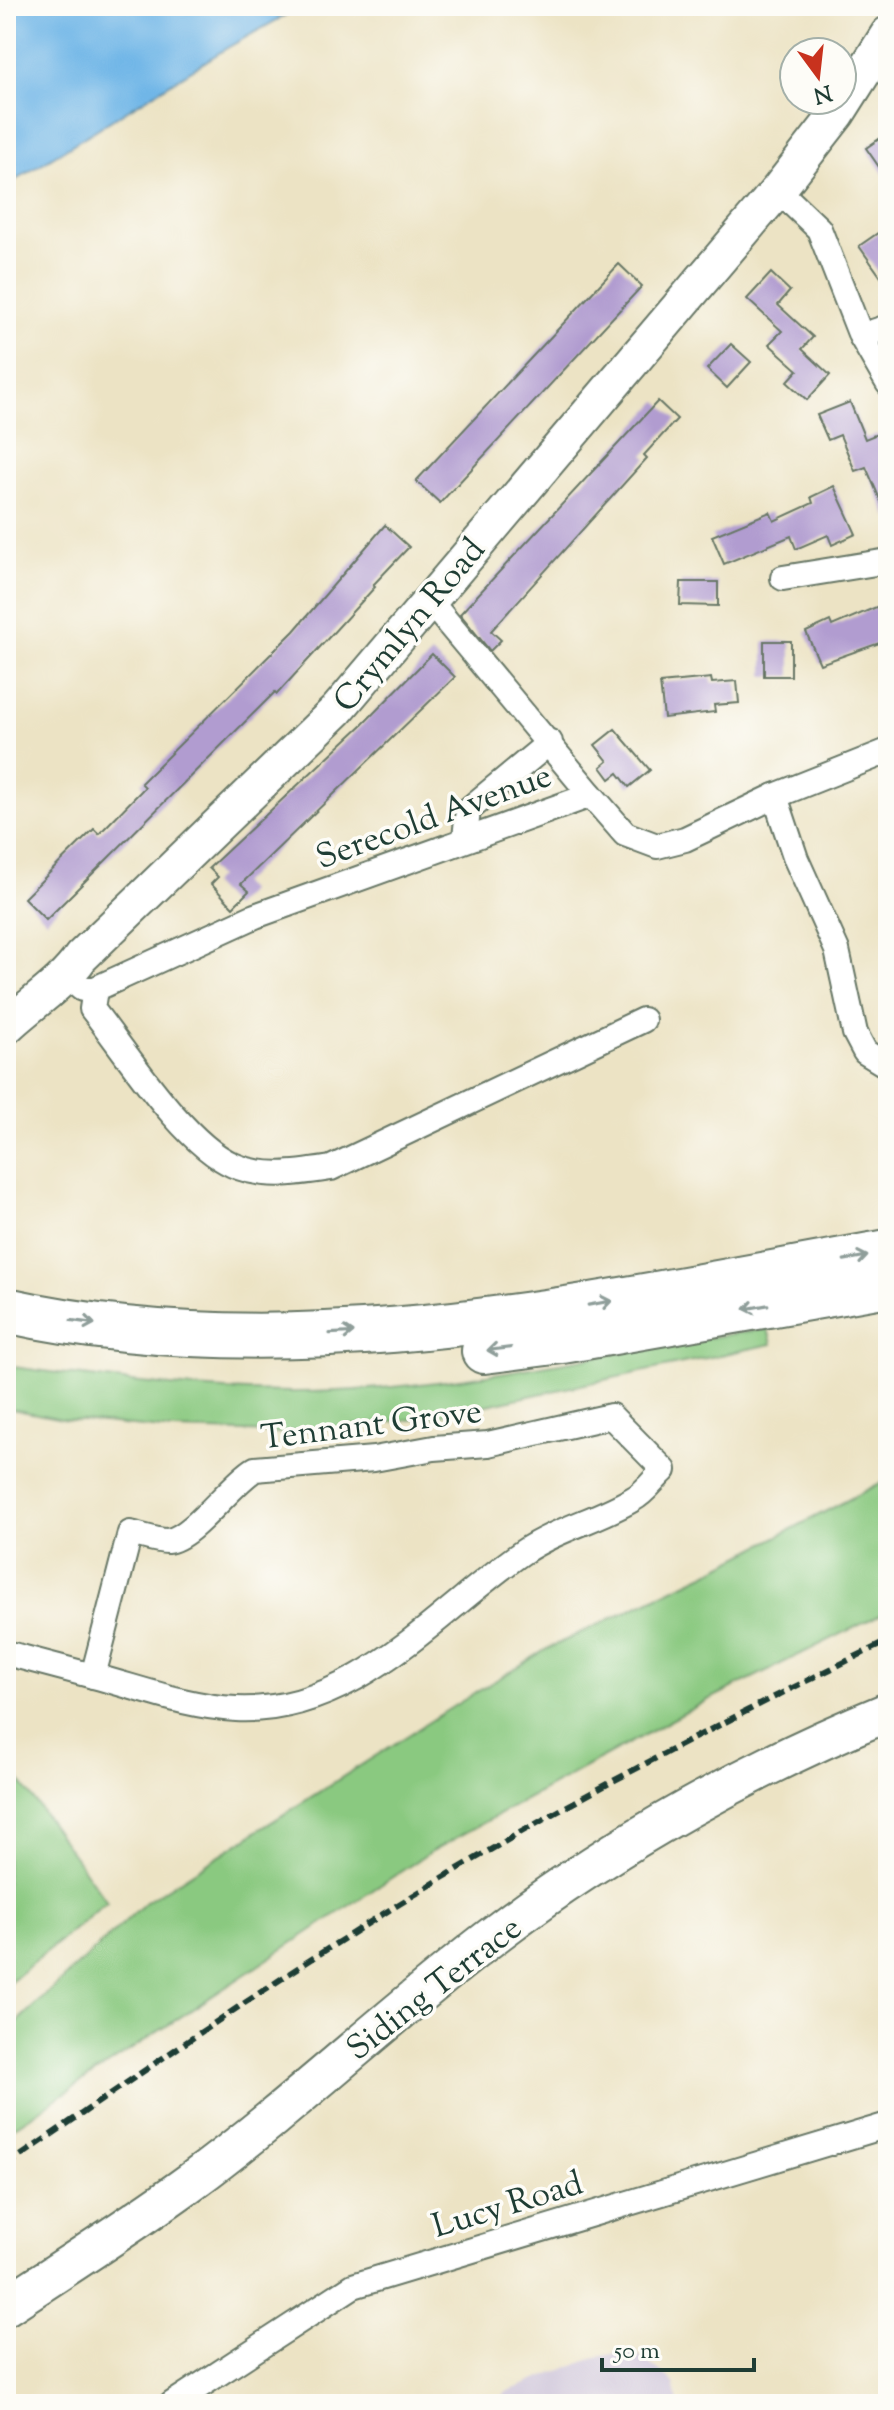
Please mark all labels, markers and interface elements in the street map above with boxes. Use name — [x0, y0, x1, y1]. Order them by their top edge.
north arrow — [778, 36, 858, 116]
text: N — [809, 75, 835, 110]
street label: Crymlyn Road — [323, 528, 498, 724]
street label: Serecold Avenue — [309, 753, 559, 884]
one-way arrow — [843, 1249, 869, 1264]
one-way arrow — [587, 1294, 613, 1309]
one-way arrow — [744, 1301, 769, 1316]
one-way arrow — [70, 1315, 95, 1330]
one-way arrow — [328, 1325, 355, 1340]
one-way arrow — [487, 1342, 513, 1357]
street label: Tennant Grove — [258, 1389, 485, 1464]
street label: Siding Terrace — [337, 1906, 533, 2074]
street label: Lucy Road — [427, 2160, 589, 2252]
scale bar — [602, 2322, 754, 2372]
text: 50 m — [612, 2335, 660, 2369]

